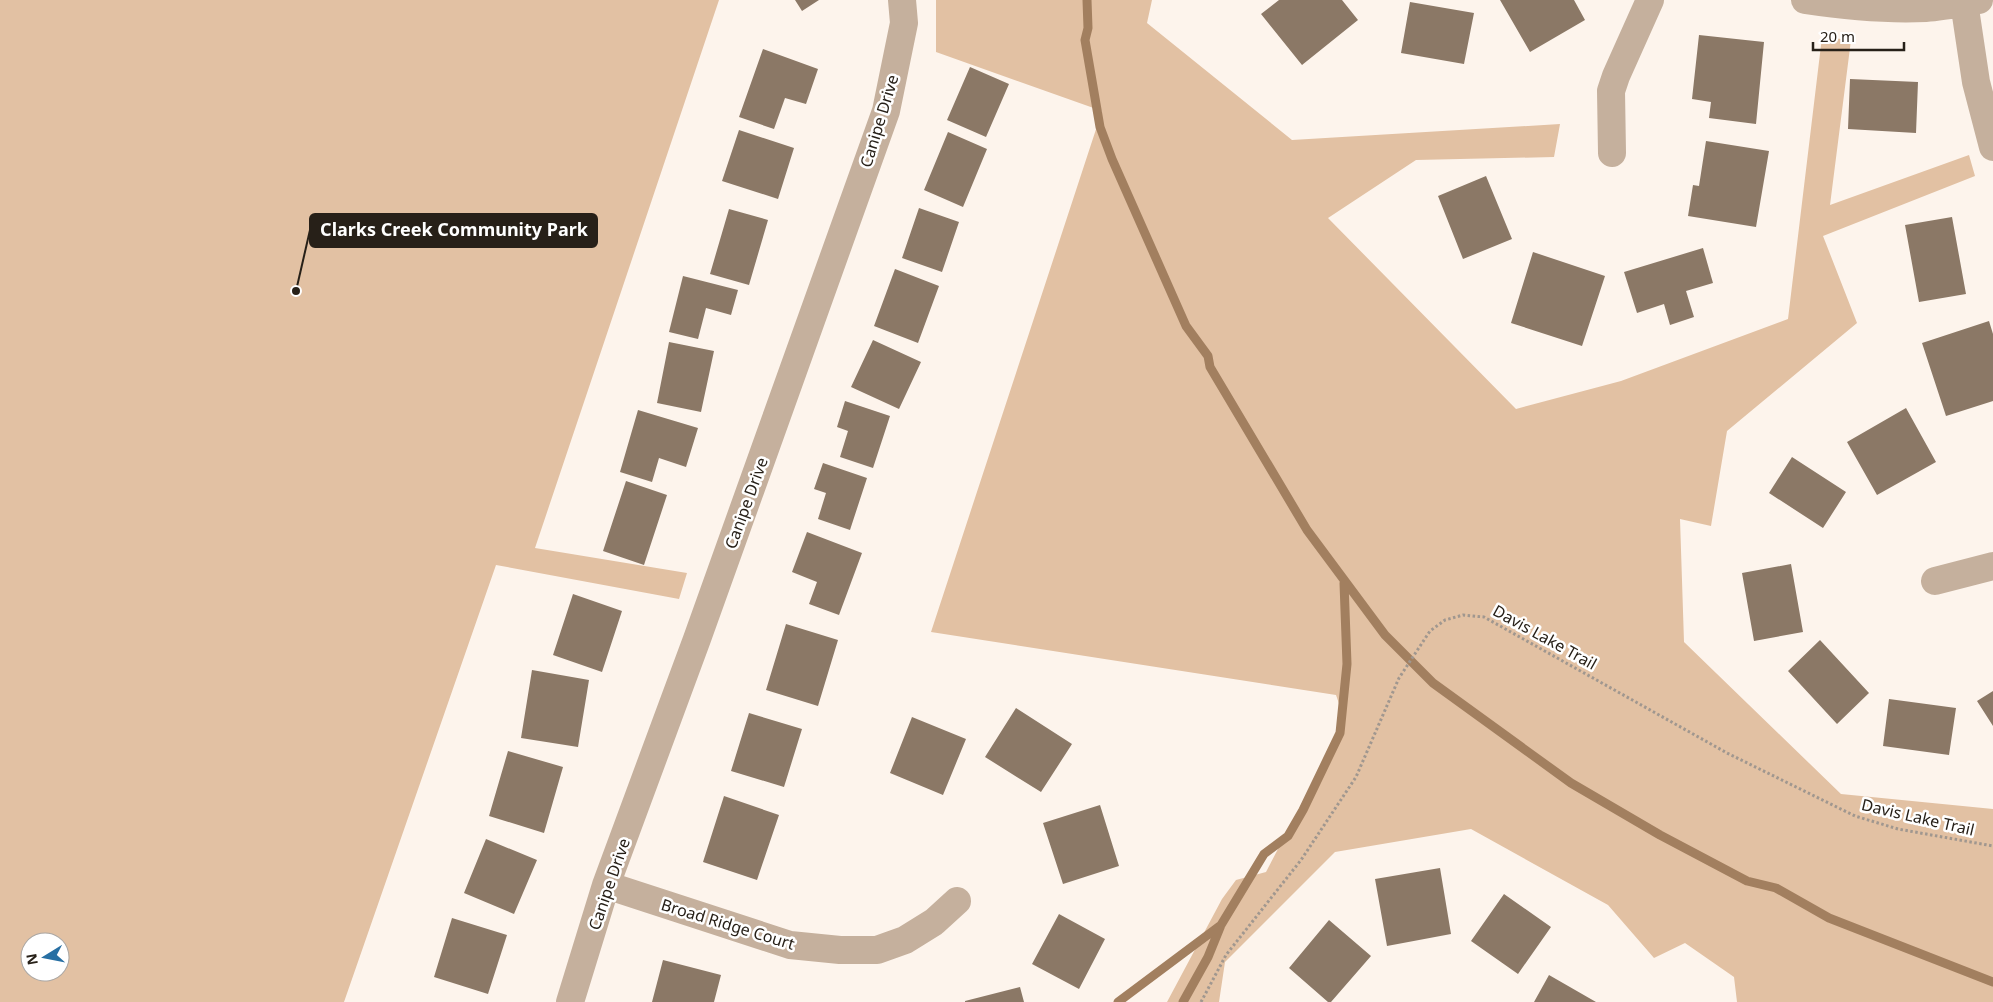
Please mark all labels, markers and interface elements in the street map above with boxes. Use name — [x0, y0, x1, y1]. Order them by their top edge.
scale bar — [1813, 20, 1904, 52]
text: 20 m — [1820, 26, 1855, 46]
street label: Canipe Drive — [854, 72, 904, 170]
callout: Clarks Creek Community Park — [310, 214, 597, 247]
text: Clarks Creek Community Park — [320, 217, 589, 241]
street label: Canipe Drive — [719, 454, 773, 552]
street label: Davis Lake Trail — [1489, 599, 1601, 675]
street label: Davis Lake Trail — [1859, 793, 1977, 841]
street label: Canipe Drive — [583, 835, 635, 933]
street label: Broad Ridge Court — [659, 893, 798, 955]
north arrow — [20, 932, 70, 982]
text: N — [21, 952, 42, 967]

